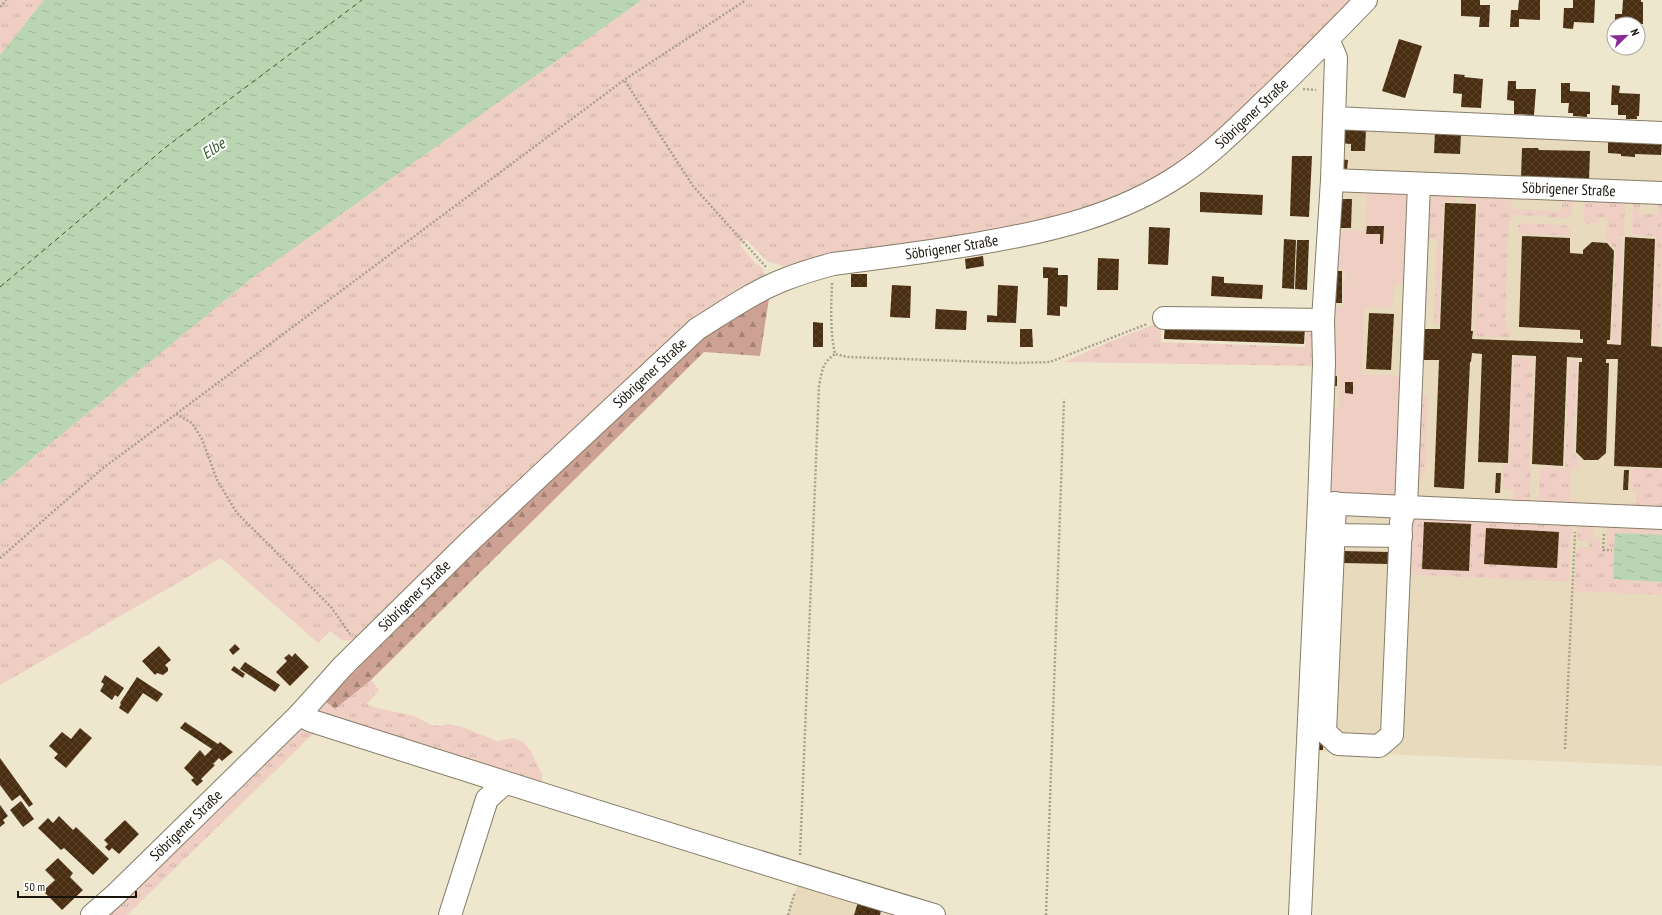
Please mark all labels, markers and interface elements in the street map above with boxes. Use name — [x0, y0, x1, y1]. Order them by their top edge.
north arrow — [1606, 16, 1646, 56]
text: N — [1628, 27, 1643, 38]
street label: Söbrigener Straße — [1211, 74, 1292, 152]
water label: Elbe — [197, 132, 230, 163]
street label: Söbrigener Straße — [1522, 177, 1616, 200]
street label: Söbrigener Straße — [904, 230, 1000, 264]
street label: Söbrigener Straße — [609, 334, 690, 412]
street label: Söbrigener Straße — [374, 556, 454, 635]
street label: Söbrigener Straße — [146, 785, 226, 865]
scale bar — [18, 873, 136, 899]
text: 50 m — [24, 879, 45, 894]

